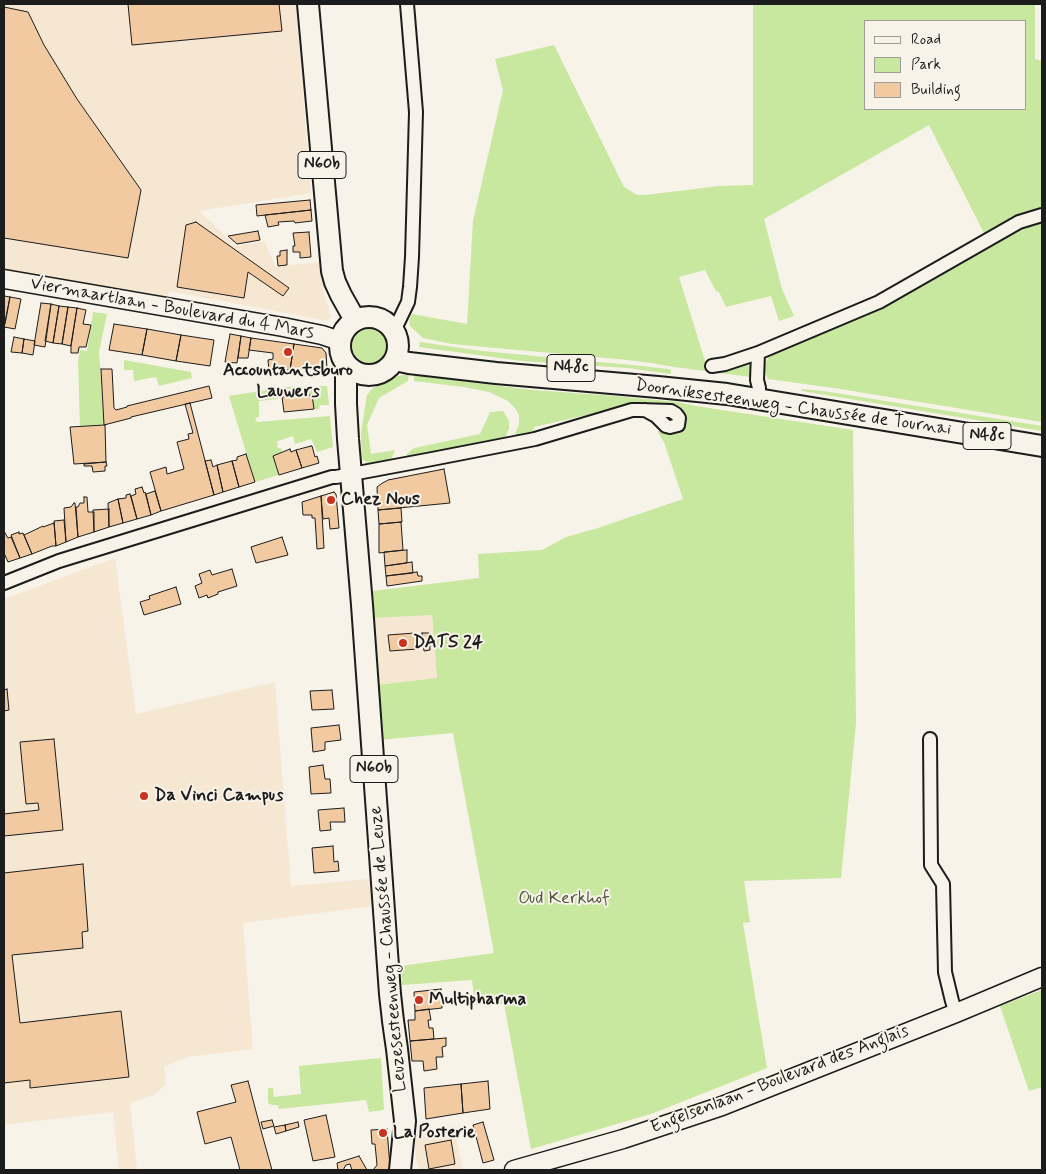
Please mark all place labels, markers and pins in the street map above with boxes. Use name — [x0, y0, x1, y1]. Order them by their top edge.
marker: Accountantsburo Lauwers — [282, 346, 294, 358]
place label: Accountantsburo Lauwers — [223, 360, 353, 402]
place label: Chez Nous — [341, 489, 420, 511]
marker: Chez Nous — [325, 494, 337, 506]
place label: DATS 24 — [413, 632, 483, 654]
marker: DATS 24 — [397, 637, 409, 649]
place label: Da Vinci Campus — [154, 785, 283, 807]
marker: Da Vinci Campus — [138, 790, 150, 802]
place label: Multipharma — [429, 989, 526, 1011]
marker: Multipharma — [413, 994, 425, 1006]
place label: La Posterie — [393, 1122, 475, 1144]
marker: La Posterie — [377, 1127, 389, 1139]

